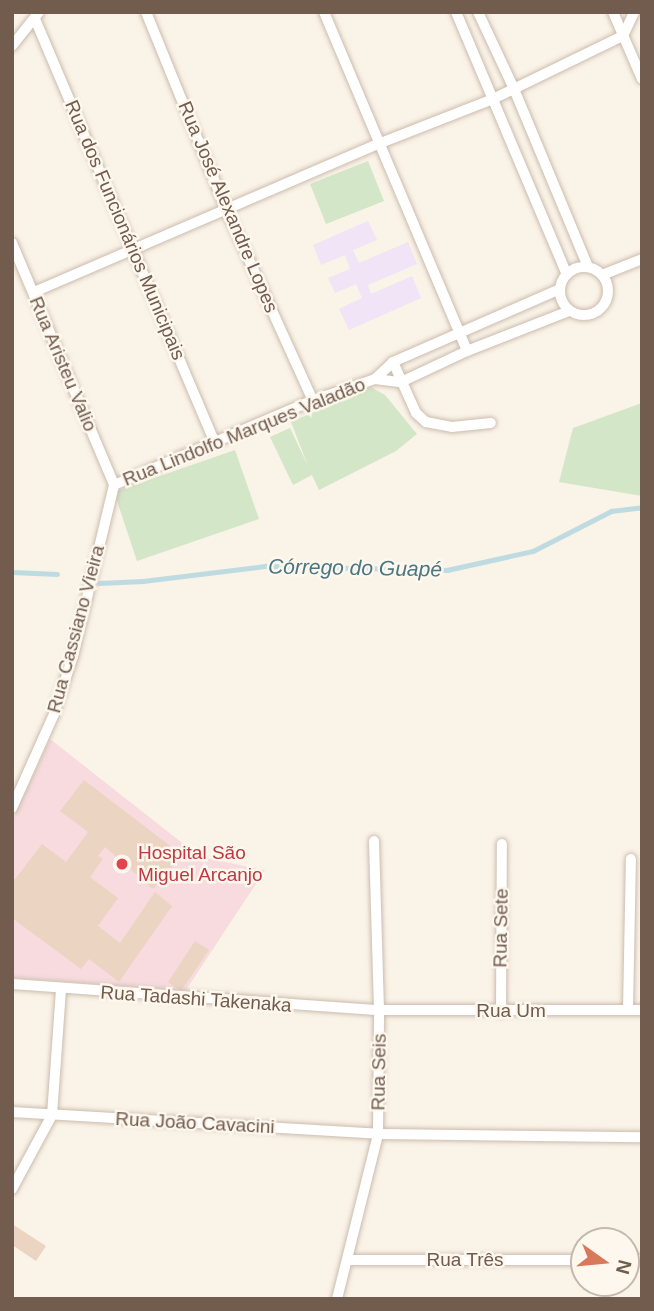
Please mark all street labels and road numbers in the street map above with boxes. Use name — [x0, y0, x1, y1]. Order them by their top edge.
street label: Rua dos Funcionários Municipais — [60, 97, 190, 363]
street label: Rua José Alexandre Lopes — [173, 98, 283, 316]
street label: Rua Aristeu Valio — [24, 293, 102, 435]
street label: Rua Lindolfo Marques Valadão — [119, 373, 369, 491]
street label: Rua Cassiano Vieira — [43, 543, 109, 715]
street label: Rua Sete — [489, 888, 513, 968]
street label: Rua Tadashi Takenaka — [99, 981, 293, 1017]
street label: Rua Um — [476, 1000, 546, 1022]
street label: Rua Seis — [367, 1033, 391, 1111]
street label: Rua João Cavacini — [115, 1107, 275, 1139]
street label: Rua Três — [426, 1249, 504, 1271]

